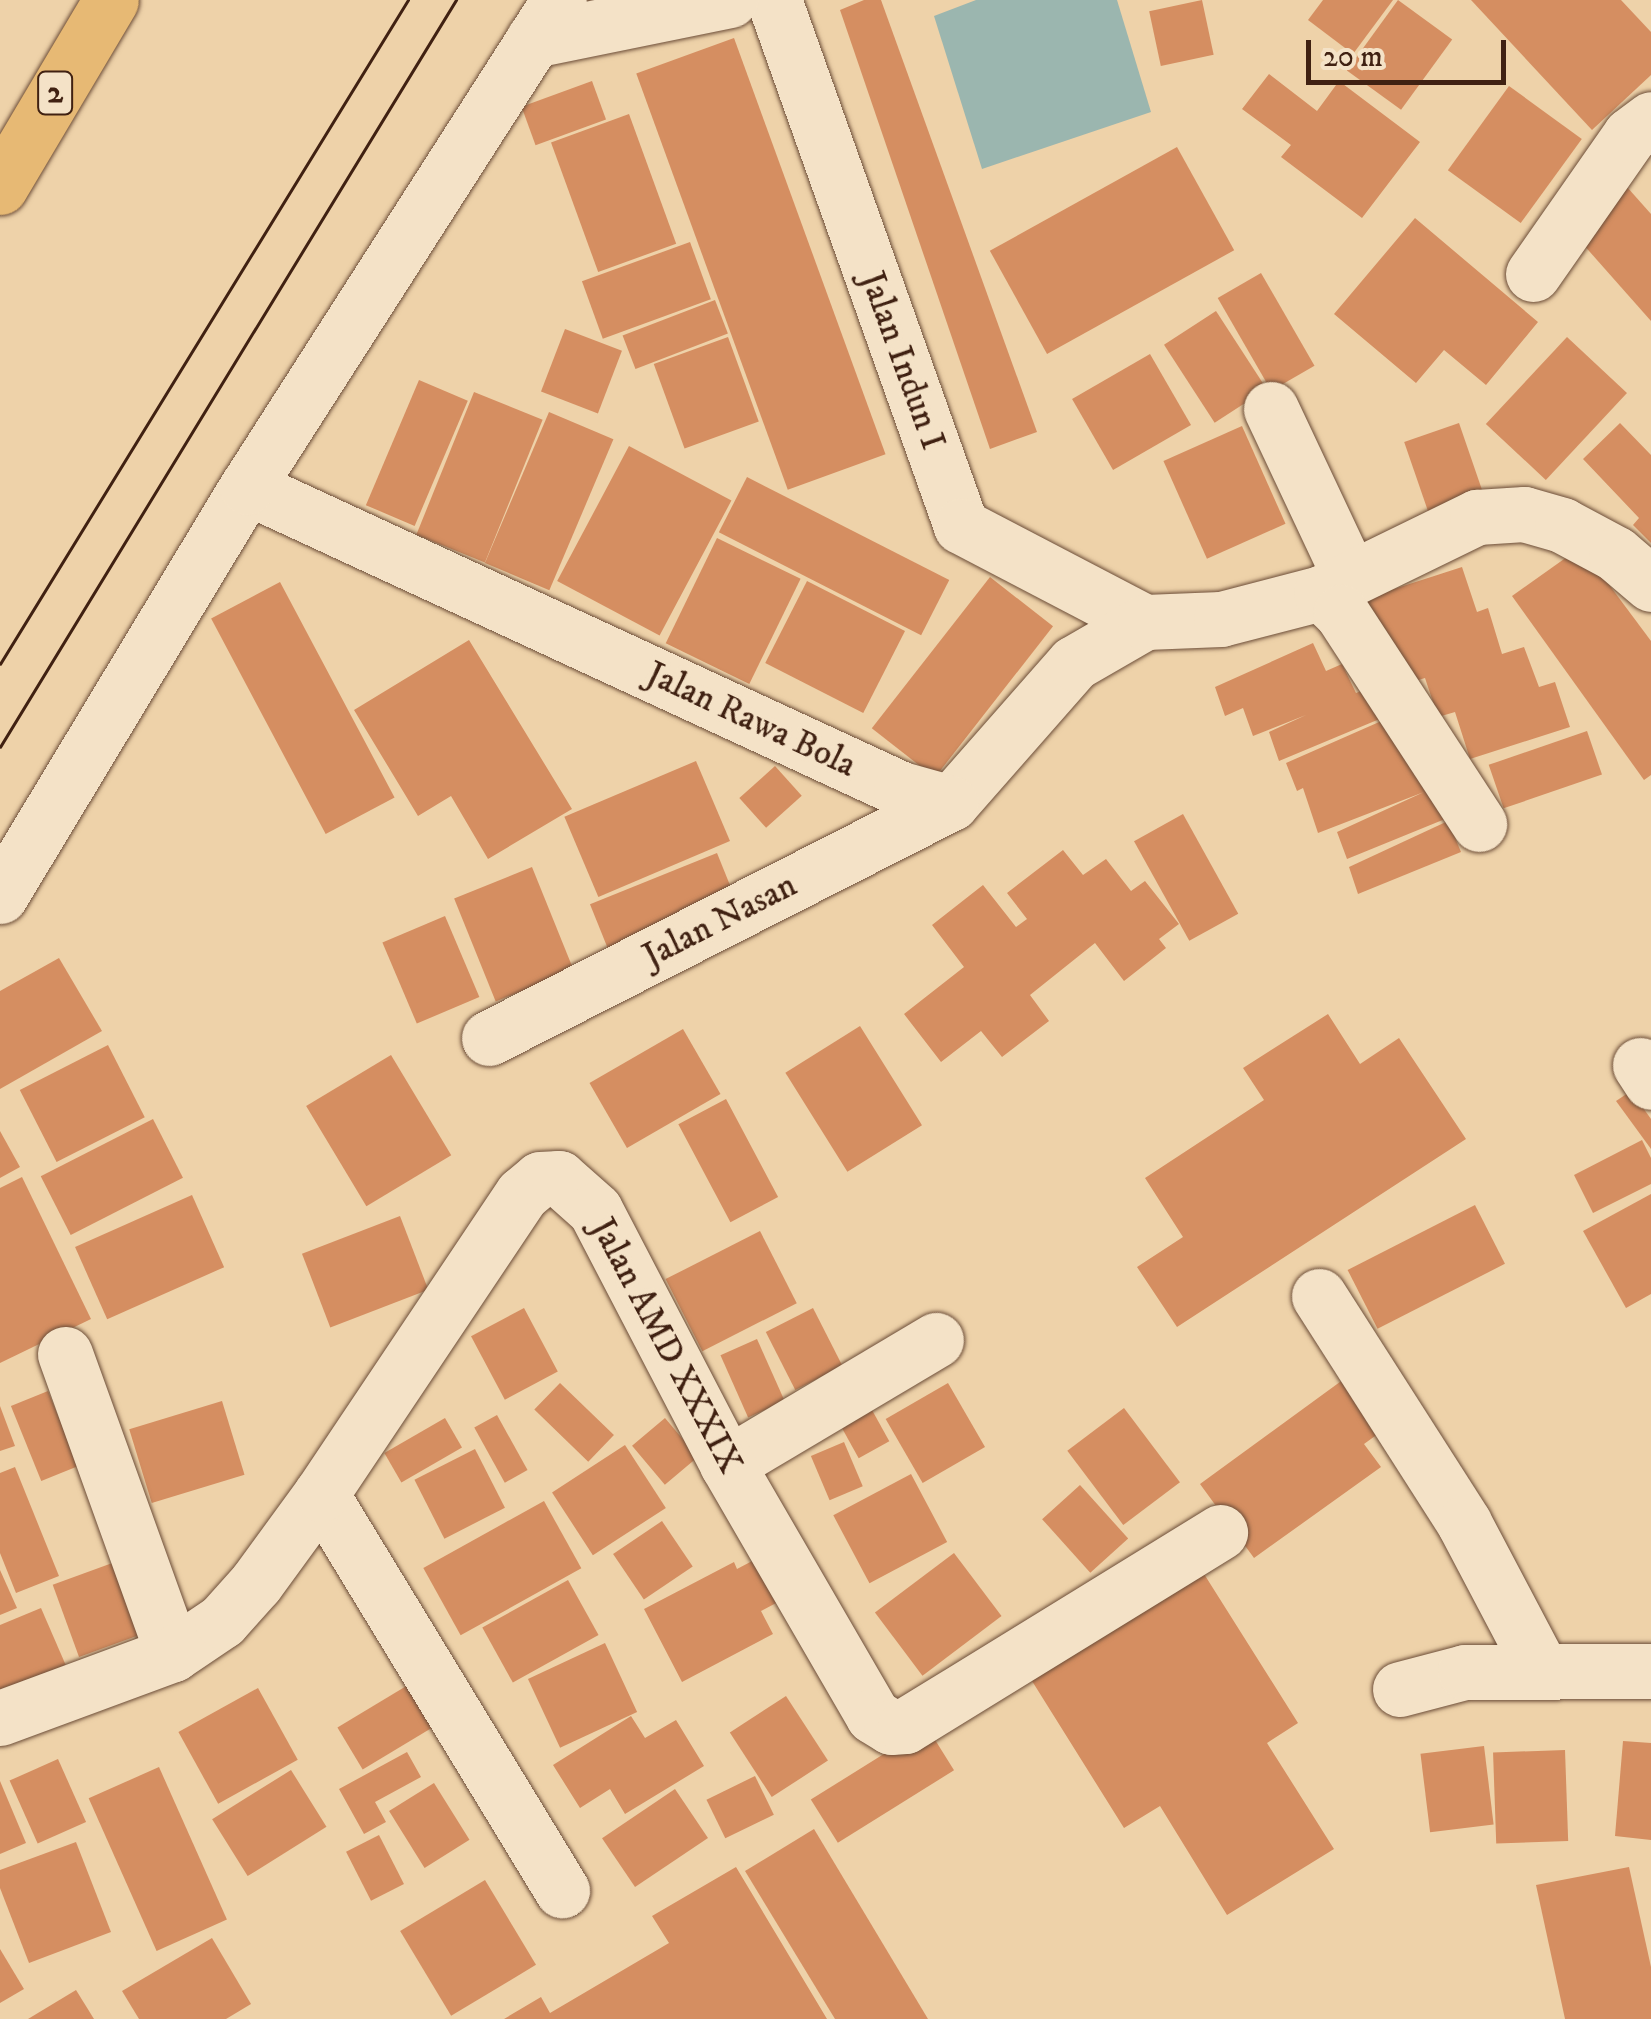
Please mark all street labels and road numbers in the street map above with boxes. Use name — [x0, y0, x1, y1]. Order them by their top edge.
road number: 2 — [35, 66, 75, 120]
street label: Jalan Indun I — [850, 266, 954, 456]
street label: Jalan Rawa Bola — [640, 653, 862, 787]
street label: Jalan Nasan — [636, 864, 804, 978]
street label: Jalan AMD XXXIX — [581, 1211, 751, 1481]

